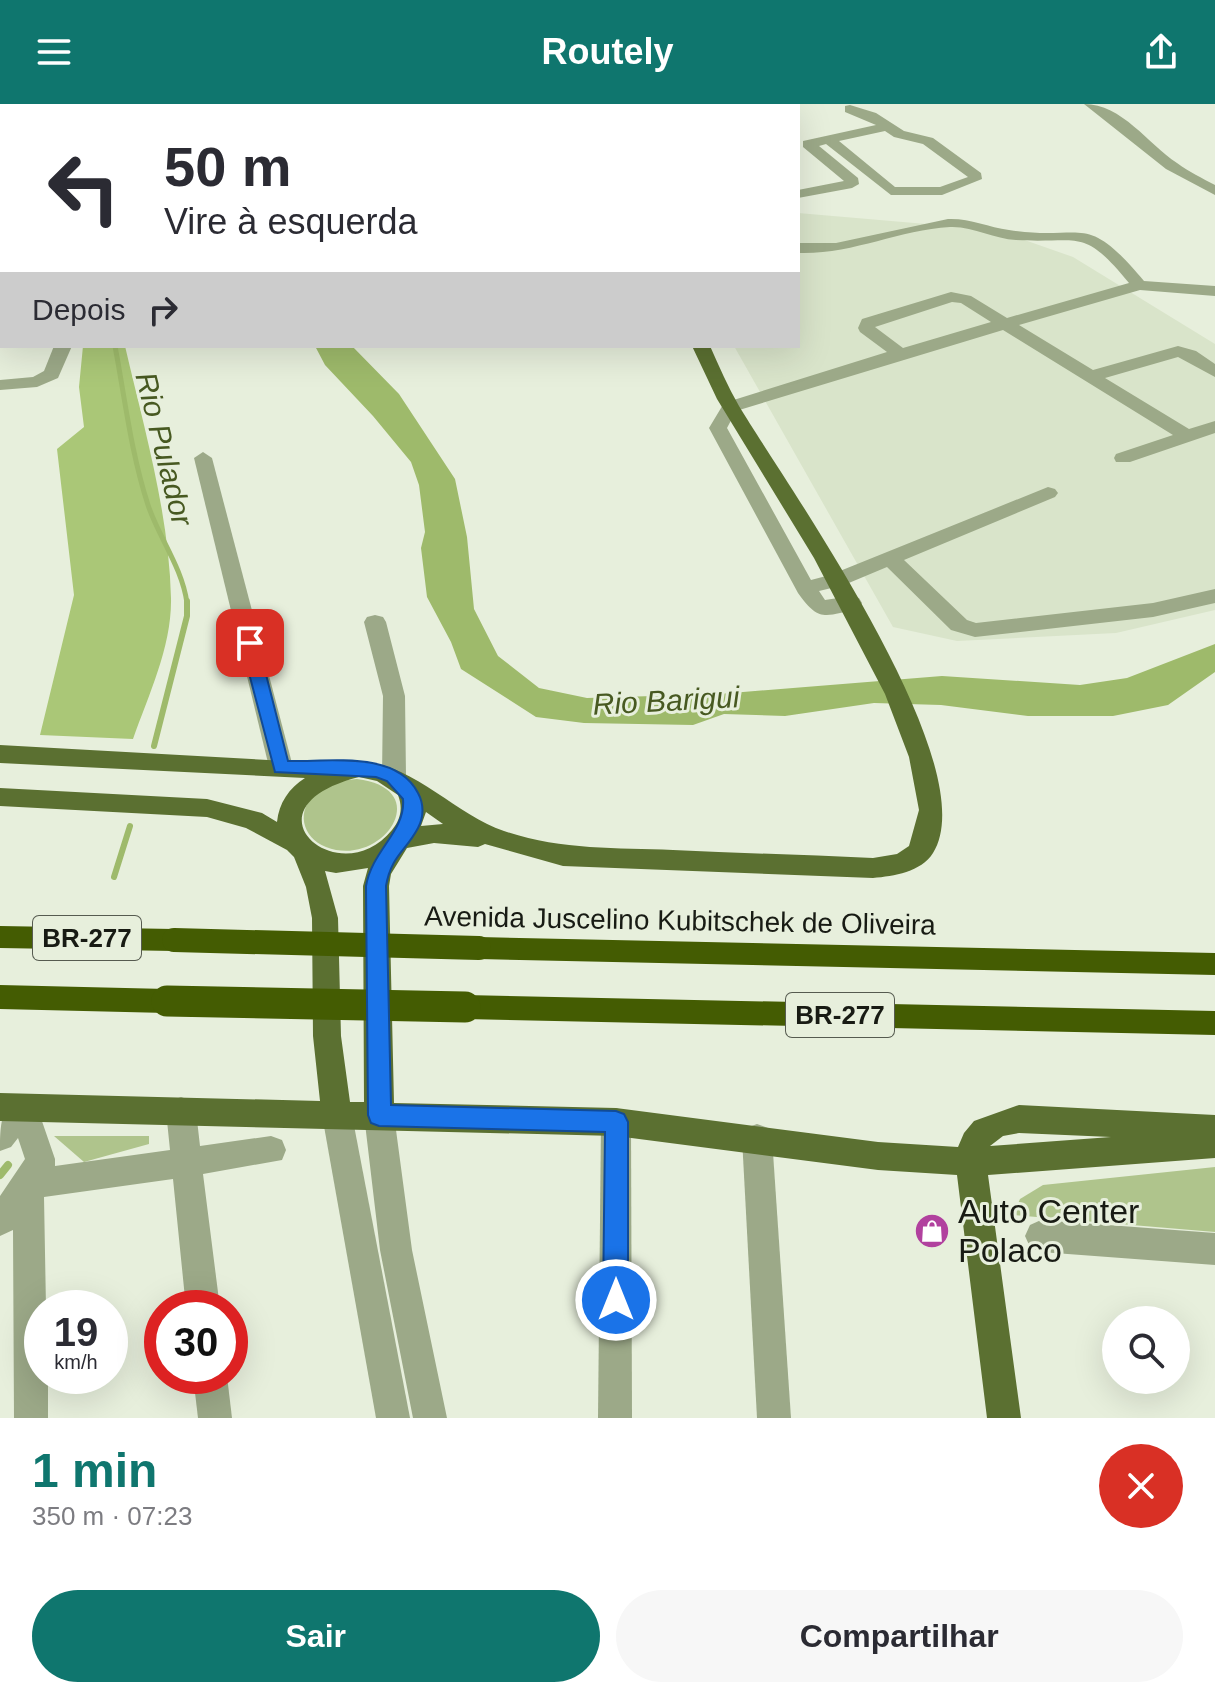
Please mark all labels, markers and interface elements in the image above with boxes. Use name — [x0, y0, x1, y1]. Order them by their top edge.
icon: menu — [32, 30, 76, 74]
icon: share — [1139, 30, 1183, 74]
text: Routely — [541, 31, 674, 72]
text: 50 m — [164, 135, 292, 198]
icon: left — [32, 136, 136, 240]
text: Vire à esquerda — [164, 201, 418, 242]
icon: right — [141, 288, 185, 332]
text: Depois — [32, 293, 125, 326]
water label: Rio Pulador — [130, 369, 200, 530]
pin — [216, 609, 284, 677]
icon: arrive — [228, 621, 272, 665]
water label: Rio Barigui — [592, 680, 741, 721]
street label: Avenida Juscelino Kubitschek de Oliveira — [424, 901, 936, 940]
road number: BR-277 — [33, 916, 141, 960]
road number: BR-277 — [786, 993, 894, 1037]
place label: Auto Center Polaco — [958, 1192, 1139, 1269]
shop icon: Auto Center Polaco — [913, 1212, 951, 1250]
position arrow — [574, 1258, 658, 1342]
speed limit sign: 30 — [144, 1290, 248, 1394]
map controls — [1102, 1306, 1190, 1394]
button: search — [1102, 1306, 1190, 1394]
text: 19 — [54, 1310, 98, 1354]
text: km/h — [54, 1351, 98, 1373]
text: 1 min — [32, 1444, 157, 1497]
button: close — [1099, 1444, 1183, 1528]
text: 350 m · 07:23 — [32, 1501, 192, 1531]
button: Sair — [32, 1590, 600, 1682]
button: Compartilhar — [616, 1590, 1183, 1682]

